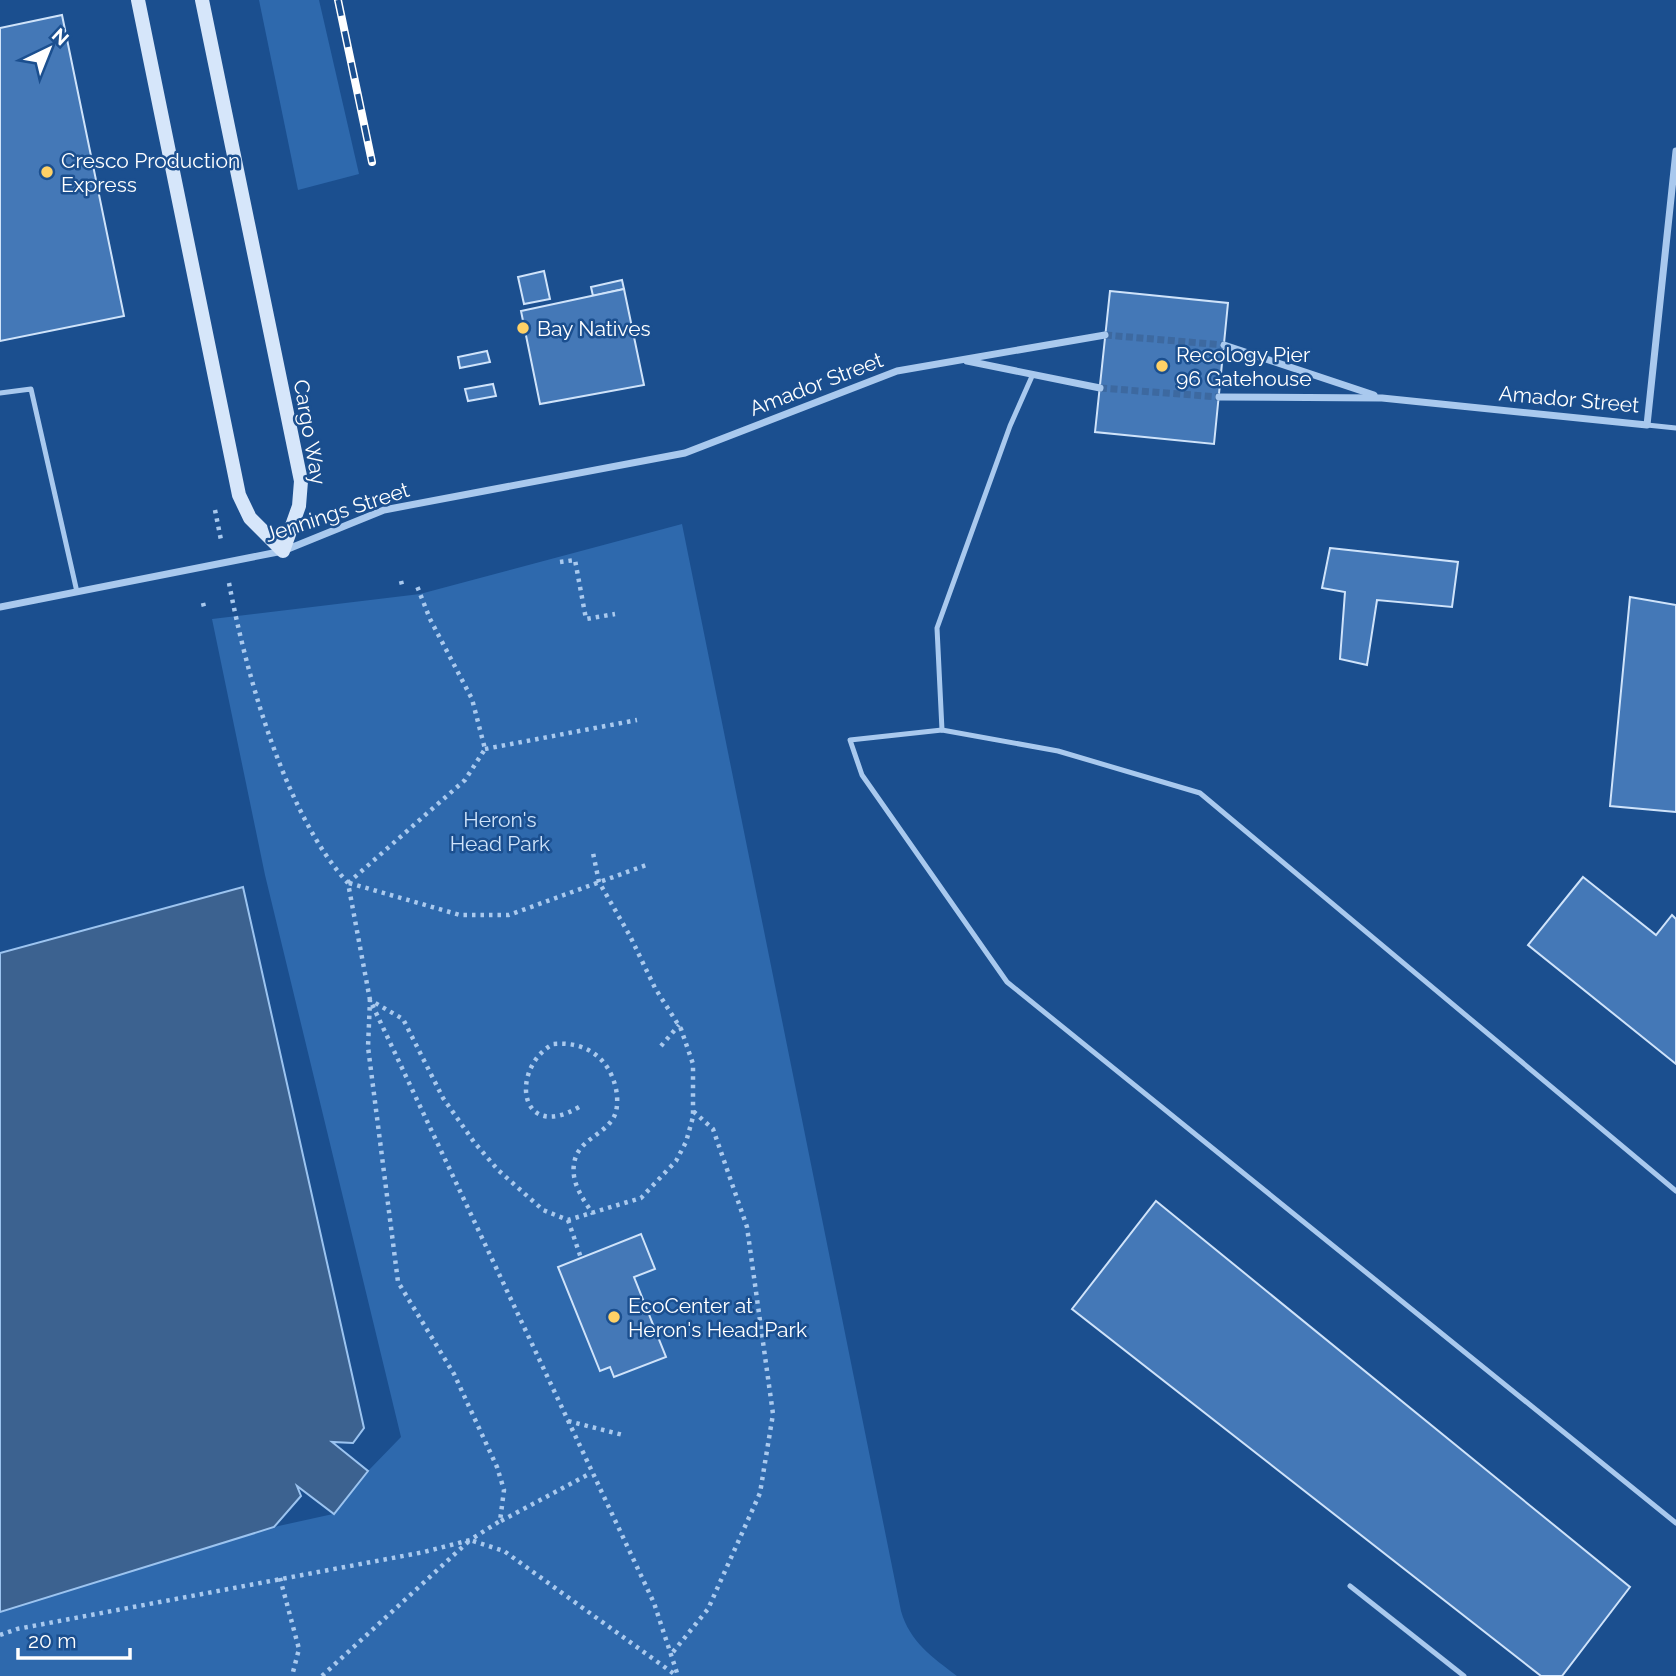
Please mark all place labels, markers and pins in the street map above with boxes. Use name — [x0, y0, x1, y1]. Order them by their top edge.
place label: Cresco Production Express — [61, 148, 240, 197]
marker: Cresco Production Express — [39, 164, 55, 180]
place label: Bay Natives — [537, 316, 651, 341]
marker: Bay Natives — [515, 320, 531, 336]
place label: Recology Pier 96 Gatehouse — [1176, 342, 1312, 391]
marker: Recology Pier 96 Gatehouse — [1154, 358, 1170, 374]
place label: EcoCenter at Heron's Head Park — [628, 1293, 807, 1342]
marker: EcoCenter at Heron's Head Park — [606, 1309, 622, 1325]

